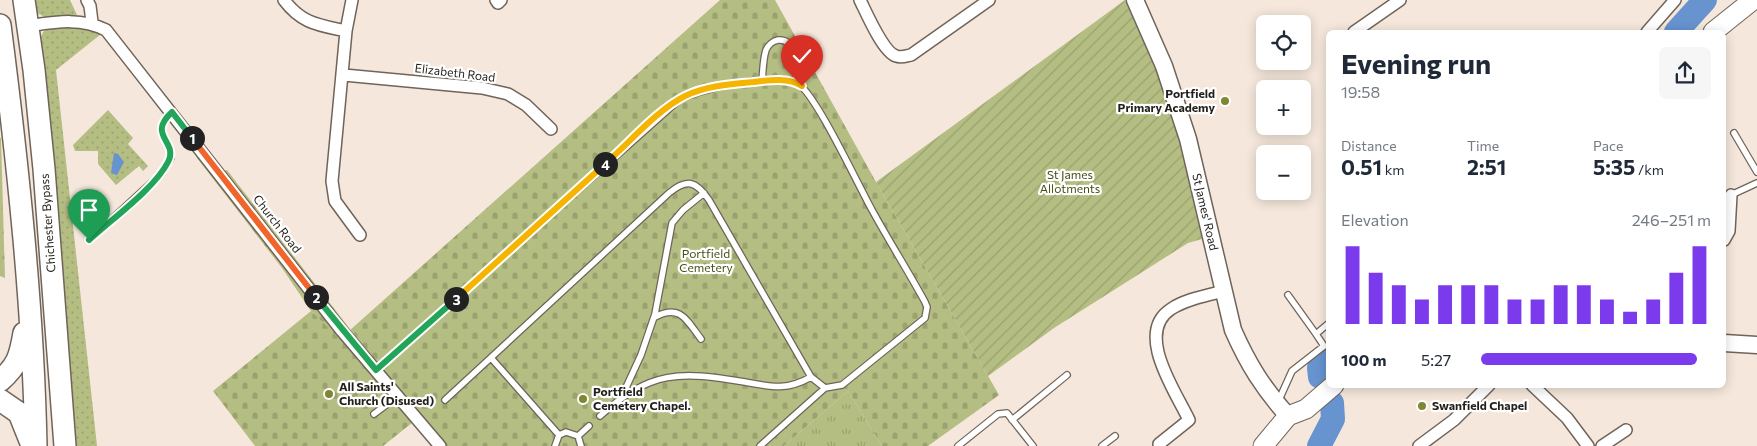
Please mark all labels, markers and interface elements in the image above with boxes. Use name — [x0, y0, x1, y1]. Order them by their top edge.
map controls — [1256, 15, 1311, 200]
button: locate — [1256, 15, 1311, 70]
pin — [781, 35, 823, 86]
icon: check — [788, 42, 816, 70]
text: Evening run — [1341, 46, 1491, 80]
button: share — [1659, 47, 1711, 99]
street label: Elizabeth Road — [414, 60, 496, 84]
button: + — [1256, 80, 1311, 135]
text: 19:58 — [1341, 82, 1380, 101]
place label: Portfield Primary Academy — [1118, 86, 1215, 114]
marker: Portfield Primary Academy — [1219, 95, 1231, 107]
pin: 1 — [180, 126, 204, 150]
text: 1 — [189, 130, 196, 147]
text: Distance — [1341, 137, 1397, 154]
text: Time — [1467, 137, 1499, 154]
text: Pace — [1593, 137, 1623, 154]
button: − — [1256, 145, 1311, 200]
pin: 4 — [592, 152, 618, 176]
text: 0.51 — [1341, 154, 1382, 179]
text: 2:51 — [1467, 154, 1506, 179]
text: 5:35 — [1593, 154, 1635, 179]
text: 4 — [601, 156, 610, 173]
text: km — [1382, 161, 1404, 178]
text: /km — [1635, 161, 1664, 178]
park label: St James Allotments — [1040, 167, 1100, 195]
street label: St James' Road — [1189, 172, 1222, 252]
street label: Chichester Bypass — [37, 173, 57, 273]
pin — [68, 189, 110, 240]
street label: Church Road — [251, 192, 305, 255]
icon: arrive — [75, 196, 103, 224]
text: Elevation — [1341, 210, 1409, 229]
text: 246–251 m — [1632, 210, 1711, 229]
park label: Portfield Cemetery — [679, 246, 733, 274]
pin: 2 — [304, 284, 328, 310]
pin: 3 — [444, 286, 468, 312]
text: 2 — [313, 289, 320, 306]
text: 3 — [452, 291, 461, 308]
text: 100 m — [1341, 350, 1387, 369]
text: 5:27 — [1421, 350, 1451, 369]
place label: All Saints' Church (Disused) — [339, 379, 434, 407]
place label: Portfield Cemetery Chapel. — [593, 384, 691, 412]
marker: All Saints' Church (Disused) — [323, 388, 335, 400]
marker: Portfield Cemetery Chapel. — [577, 393, 589, 405]
place label: Swanfield Chapel — [1432, 398, 1527, 412]
marker: Swanfield Chapel — [1416, 400, 1428, 412]

